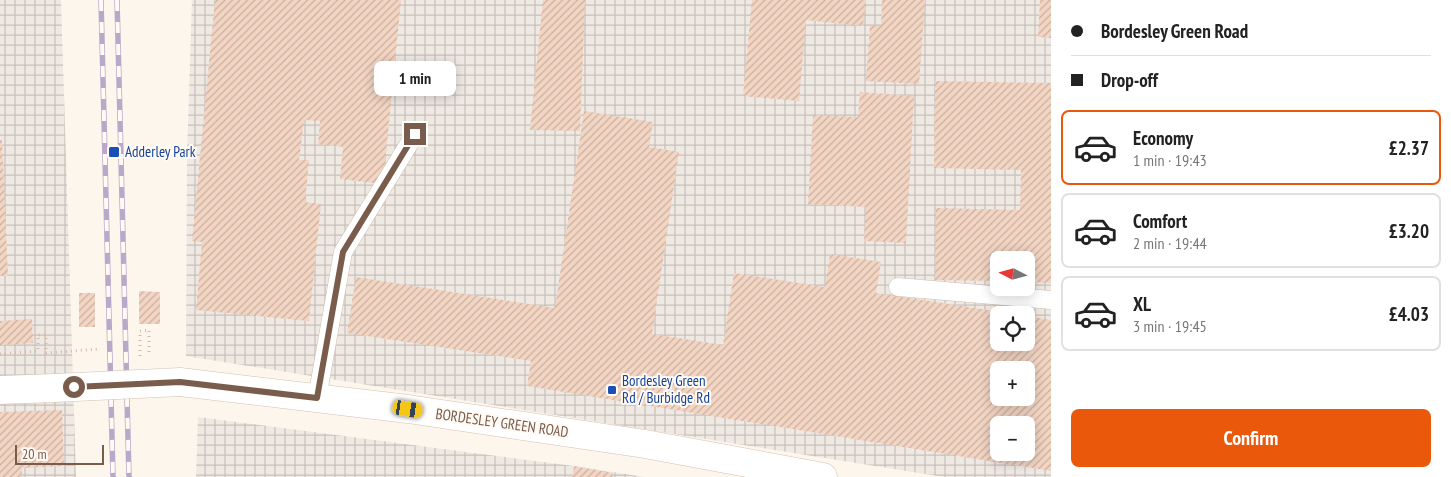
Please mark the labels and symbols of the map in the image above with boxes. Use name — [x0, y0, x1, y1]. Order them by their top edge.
callout: 1 min — [374, 62, 456, 96]
route end — [404, 123, 426, 145]
place label: Adderley Park — [125, 142, 196, 161]
marker: Adderley Park — [107, 145, 121, 159]
north arrow — [990, 251, 1035, 296]
place label: Bordesley Green Rd / Burbidge Rd — [622, 371, 710, 407]
route start — [63, 376, 85, 398]
marker: Bordesley Green Rd / Burbidge Rd — [606, 384, 618, 396]
car — [392, 399, 423, 419]
street label: BORDESLEY GREEN ROAD — [434, 404, 570, 441]
scale bar — [15, 442, 104, 465]

